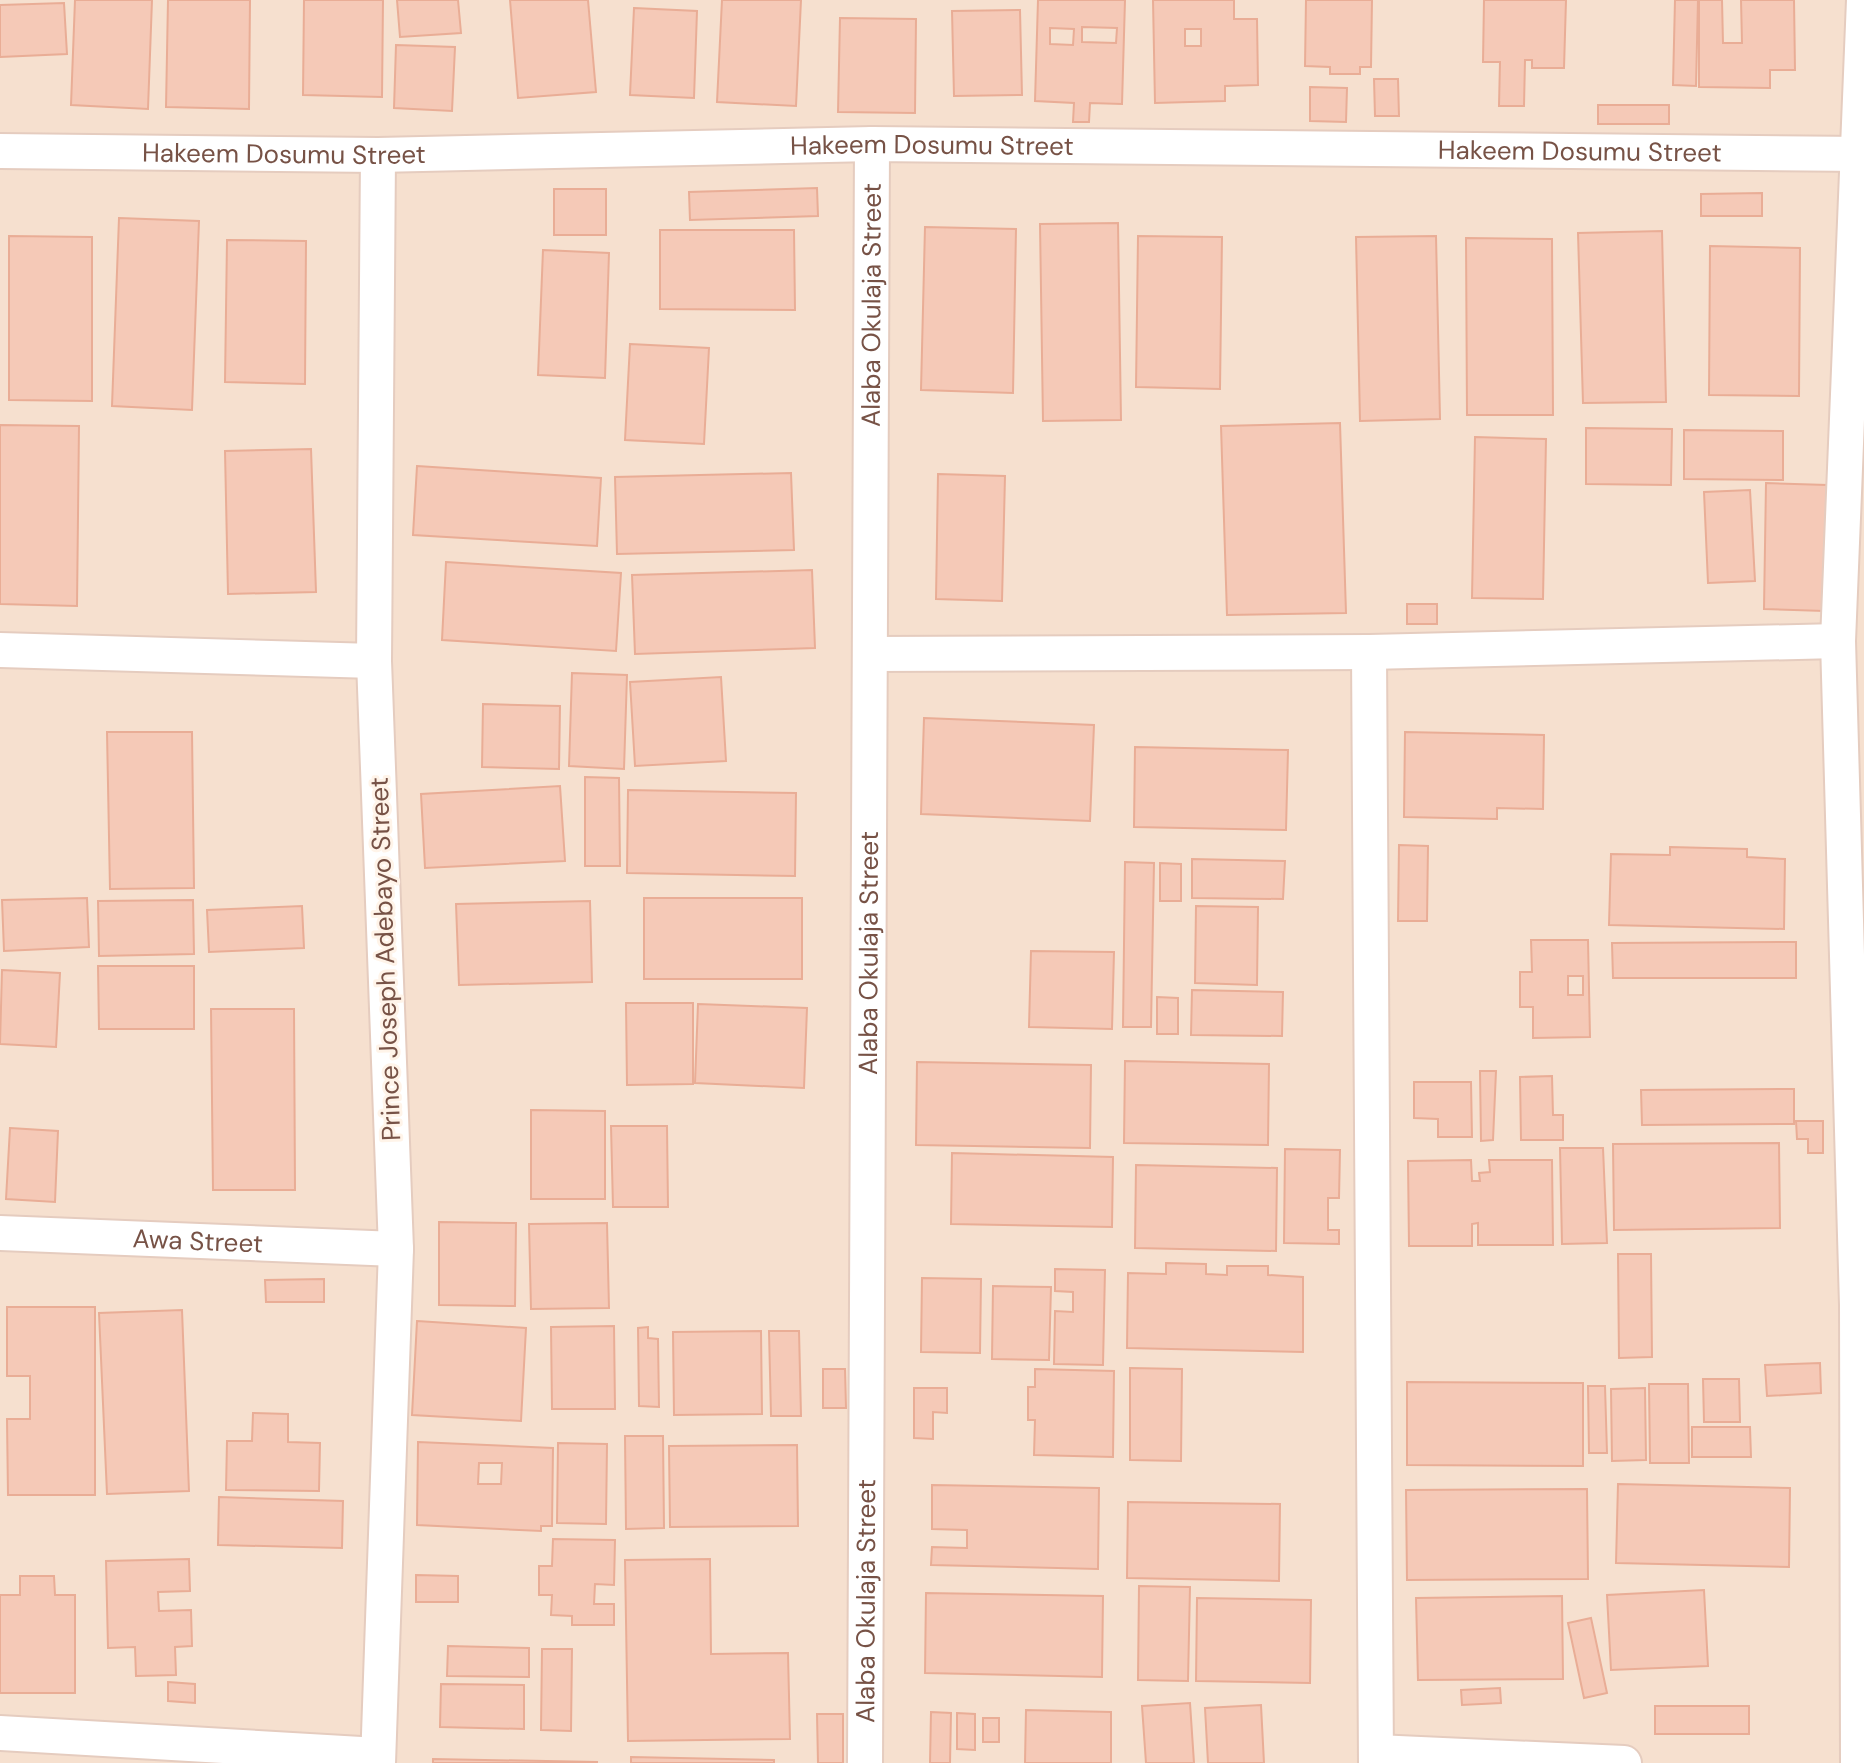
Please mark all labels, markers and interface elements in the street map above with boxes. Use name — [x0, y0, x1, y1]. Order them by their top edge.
street label: Hakeem Dosumu Street — [790, 127, 1074, 163]
street label: Hakeem Dosumu Street — [1438, 133, 1722, 170]
street label: Hakeem Dosumu Street — [142, 136, 426, 172]
street label: Alaba Okulaja Street — [854, 183, 889, 427]
street label: Prince Joseph Adebayo Street — [362, 777, 408, 1141]
street label: Alaba Okulaja Street — [851, 831, 886, 1075]
street label: Awa Street — [132, 1221, 264, 1261]
street label: Alaba Okulaja Street — [848, 1479, 883, 1723]

